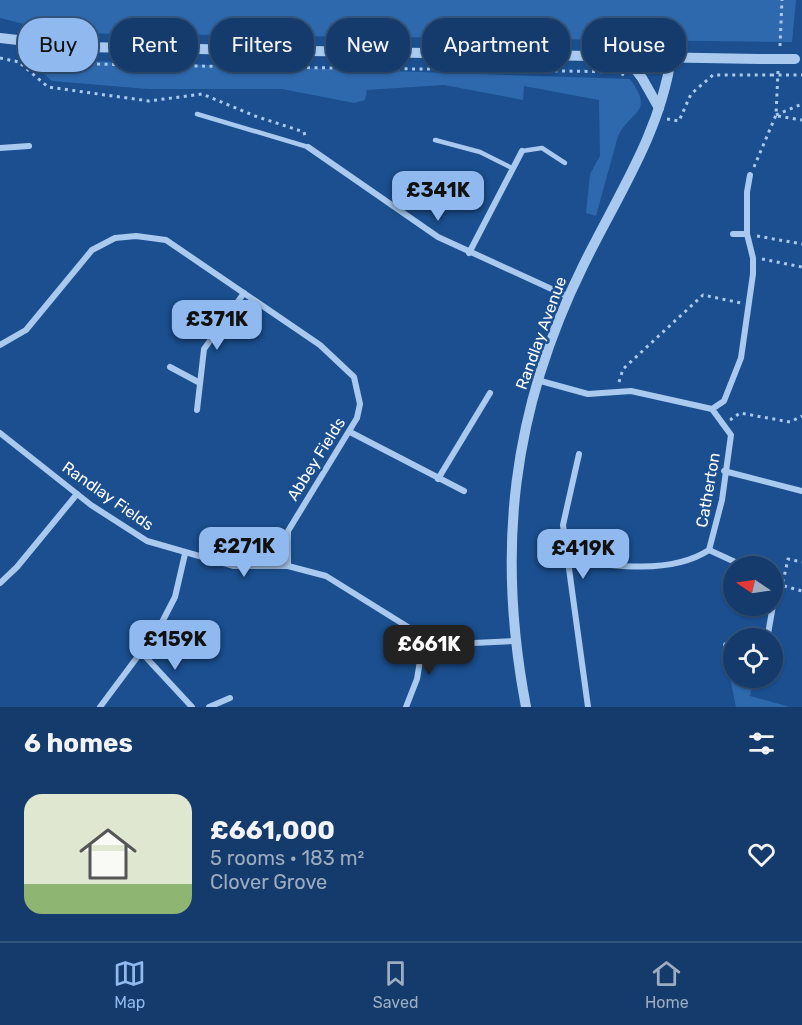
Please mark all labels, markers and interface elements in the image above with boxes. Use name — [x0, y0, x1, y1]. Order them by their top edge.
chip: Buy — [18, 18, 98, 72]
chip: Rent — [110, 18, 198, 72]
chip: Filters — [210, 18, 314, 72]
chip: New — [326, 18, 410, 72]
chip: Apartment — [422, 18, 570, 72]
chip: House — [582, 18, 686, 72]
pin: £341K — [396, 171, 480, 222]
text: £341K — [406, 178, 470, 202]
street label: Randlay Avenue — [512, 274, 570, 392]
pin: £371K — [175, 300, 259, 351]
text: £371K — [186, 307, 248, 331]
street label: Abbey Fields — [283, 414, 349, 504]
street label: Catherton — [692, 451, 724, 529]
street label: Randlay Fields — [59, 457, 157, 535]
pin: £271K — [202, 527, 286, 578]
pin: £419K — [541, 529, 625, 580]
text: £271K — [213, 534, 275, 558]
text: £419K — [551, 536, 615, 560]
north arrow — [723, 556, 783, 616]
map controls — [723, 556, 783, 688]
pin: £159K — [133, 620, 217, 671]
pin: £661K — [387, 625, 471, 676]
text: £159K — [143, 627, 207, 651]
button: locate — [723, 628, 783, 688]
text: £661K — [397, 632, 461, 656]
icon: filters — [745, 727, 778, 760]
text: 6 homes — [24, 728, 133, 759]
text: £661,000 — [210, 815, 335, 846]
icon: home — [72, 818, 144, 890]
icon: heart — [745, 838, 778, 871]
text: 5 rooms · 183 m² — [210, 846, 364, 870]
text: Clover Grove — [210, 870, 327, 894]
tab: Map — [113, 957, 146, 1012]
tab: Saved — [373, 957, 418, 1012]
tab: Home — [645, 957, 689, 1012]

